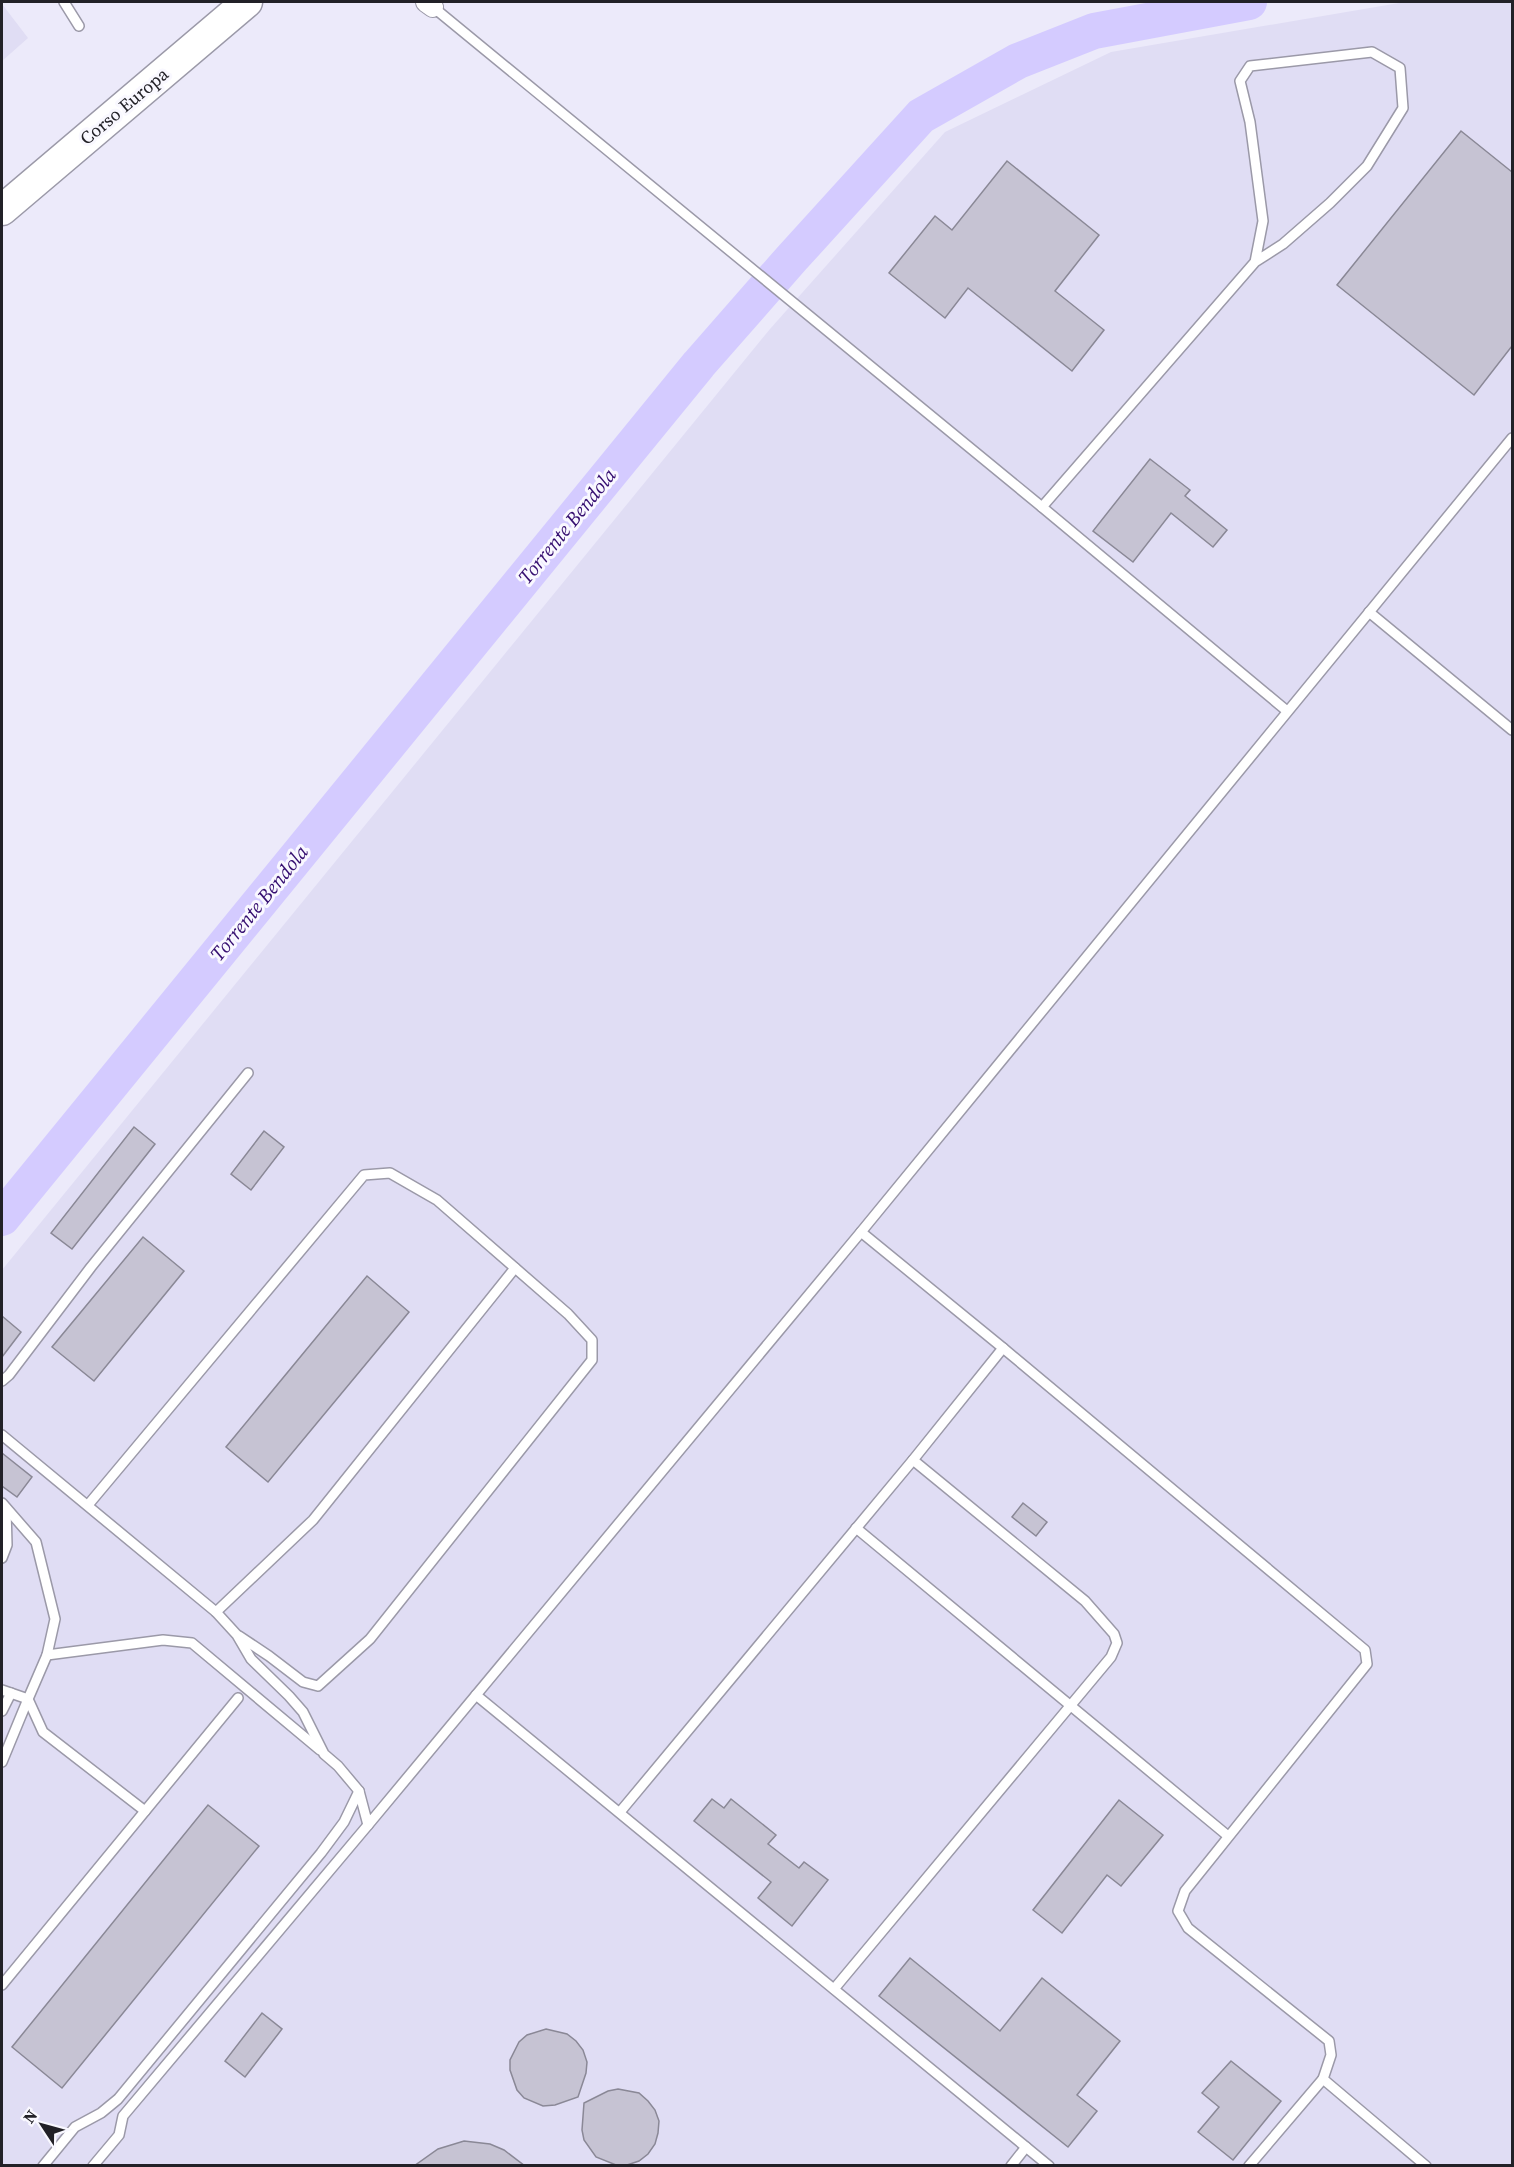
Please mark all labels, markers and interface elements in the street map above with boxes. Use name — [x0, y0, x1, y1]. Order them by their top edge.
street label: Corso Europa — [74, 61, 174, 150]
water label: Torrente Bendola — [511, 462, 623, 590]
water label: Torrente Bendola — [203, 839, 315, 967]
north arrow — [12, 2095, 72, 2155]
text: N — [18, 2105, 42, 2127]

